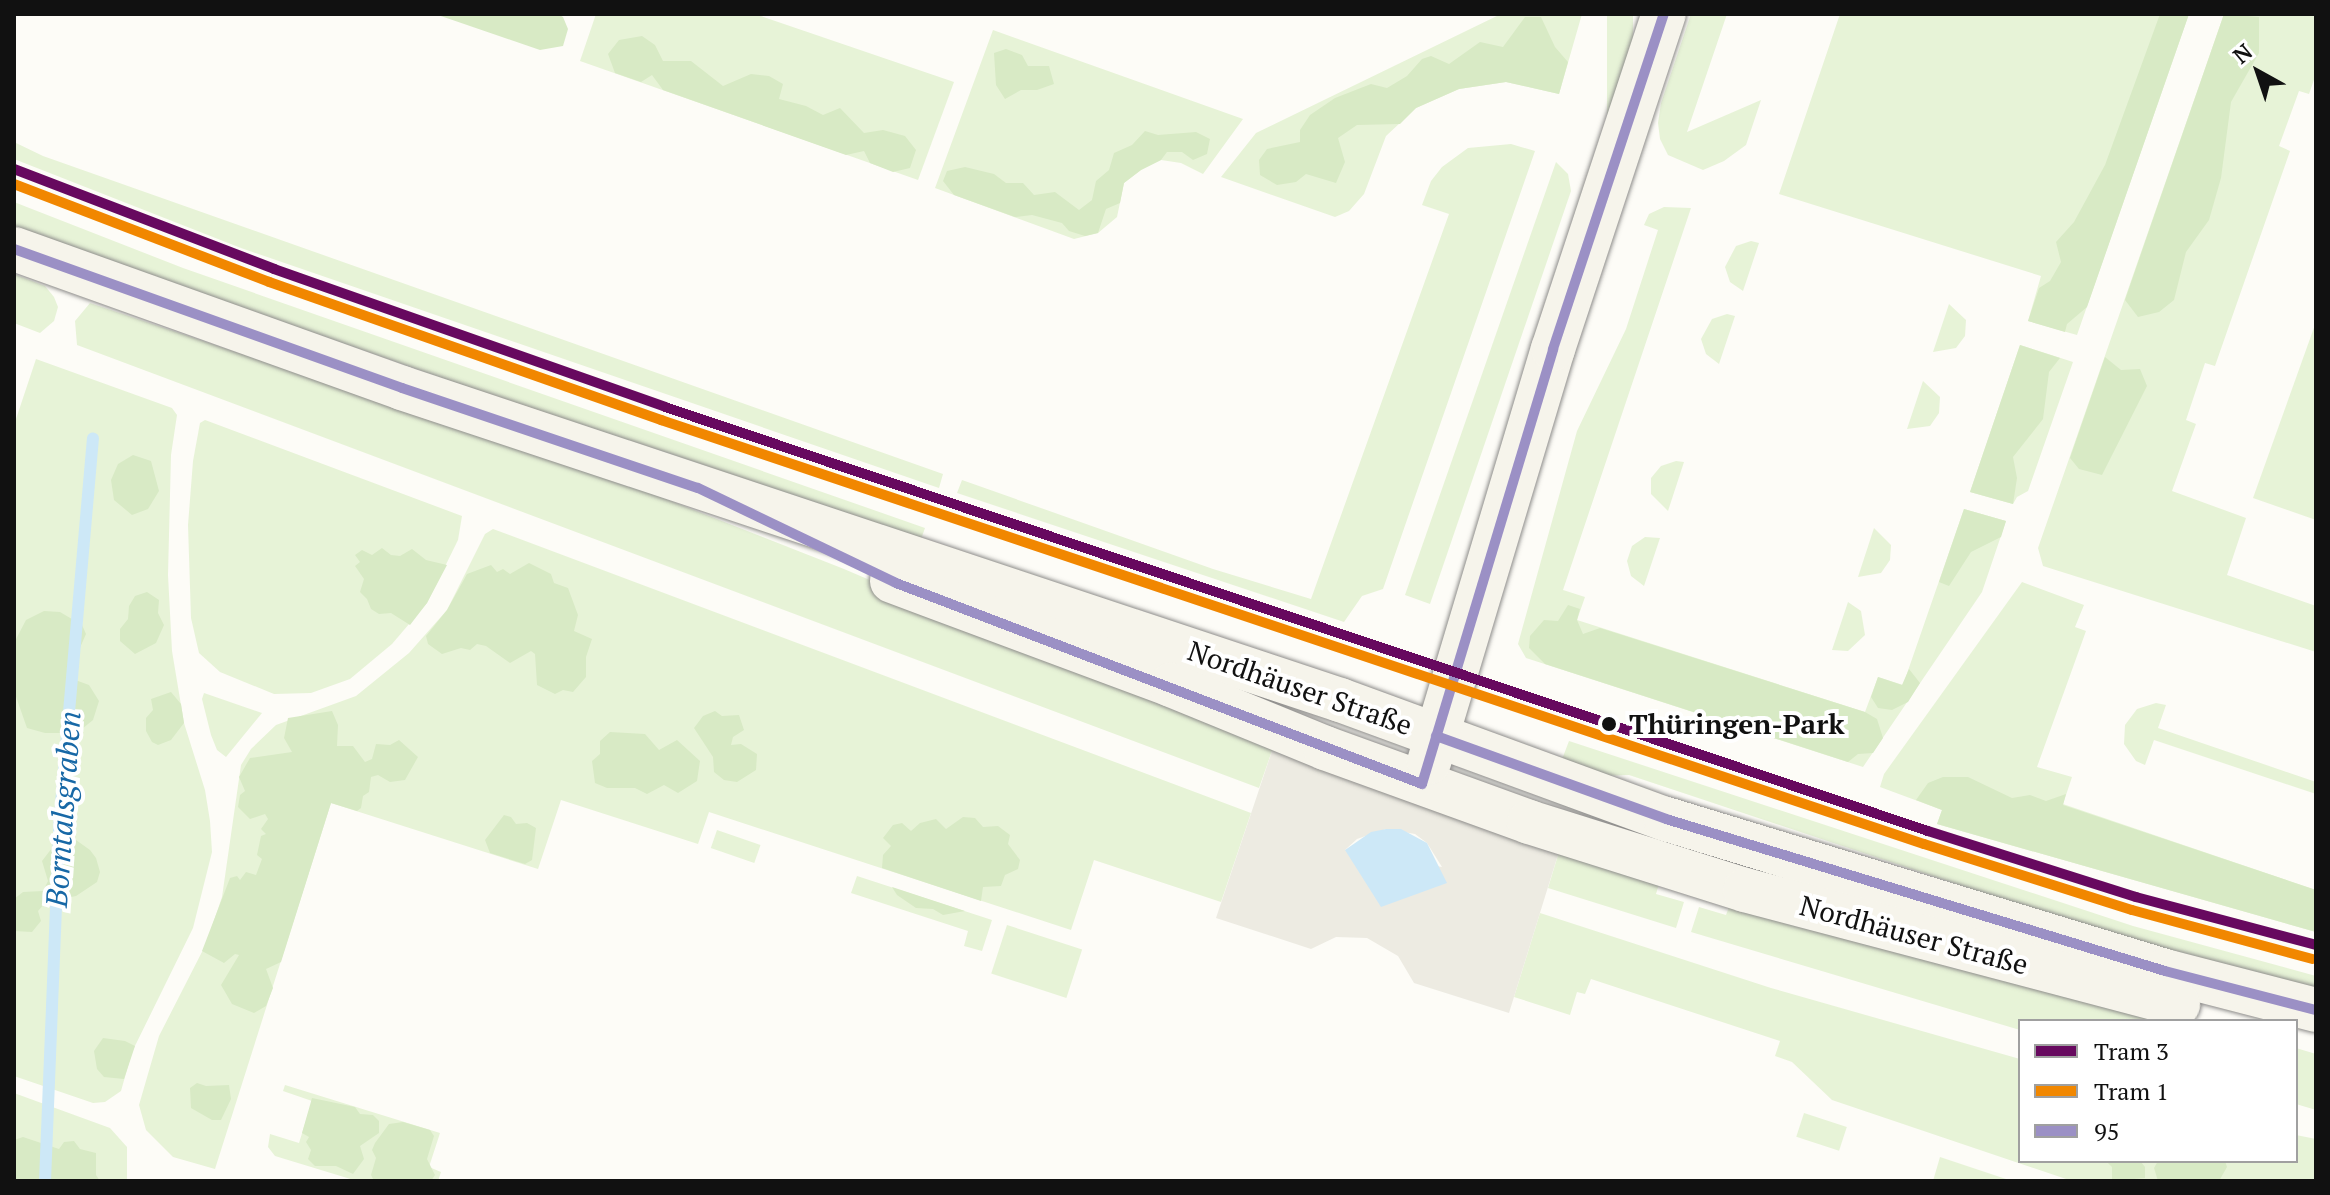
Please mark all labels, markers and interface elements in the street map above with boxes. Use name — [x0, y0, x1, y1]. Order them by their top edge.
north arrow — [2218, 32, 2298, 112]
text: N — [2227, 37, 2258, 70]
street label: Nordhäuser Straße — [1183, 634, 1417, 742]
place label: Thüringen-Park — [1629, 707, 1845, 741]
water label: Borntalsgraben — [38, 710, 88, 908]
marker: Thüringen-Park — [1596, 711, 1622, 737]
street label: Nordhäuser Straße — [1796, 888, 2032, 982]
legend — [2018, 1019, 2298, 1163]
text: Tram 3 — [2094, 1035, 2169, 1067]
text: Tram 1 — [2094, 1075, 2169, 1107]
text: 95 — [2094, 1115, 2120, 1147]

